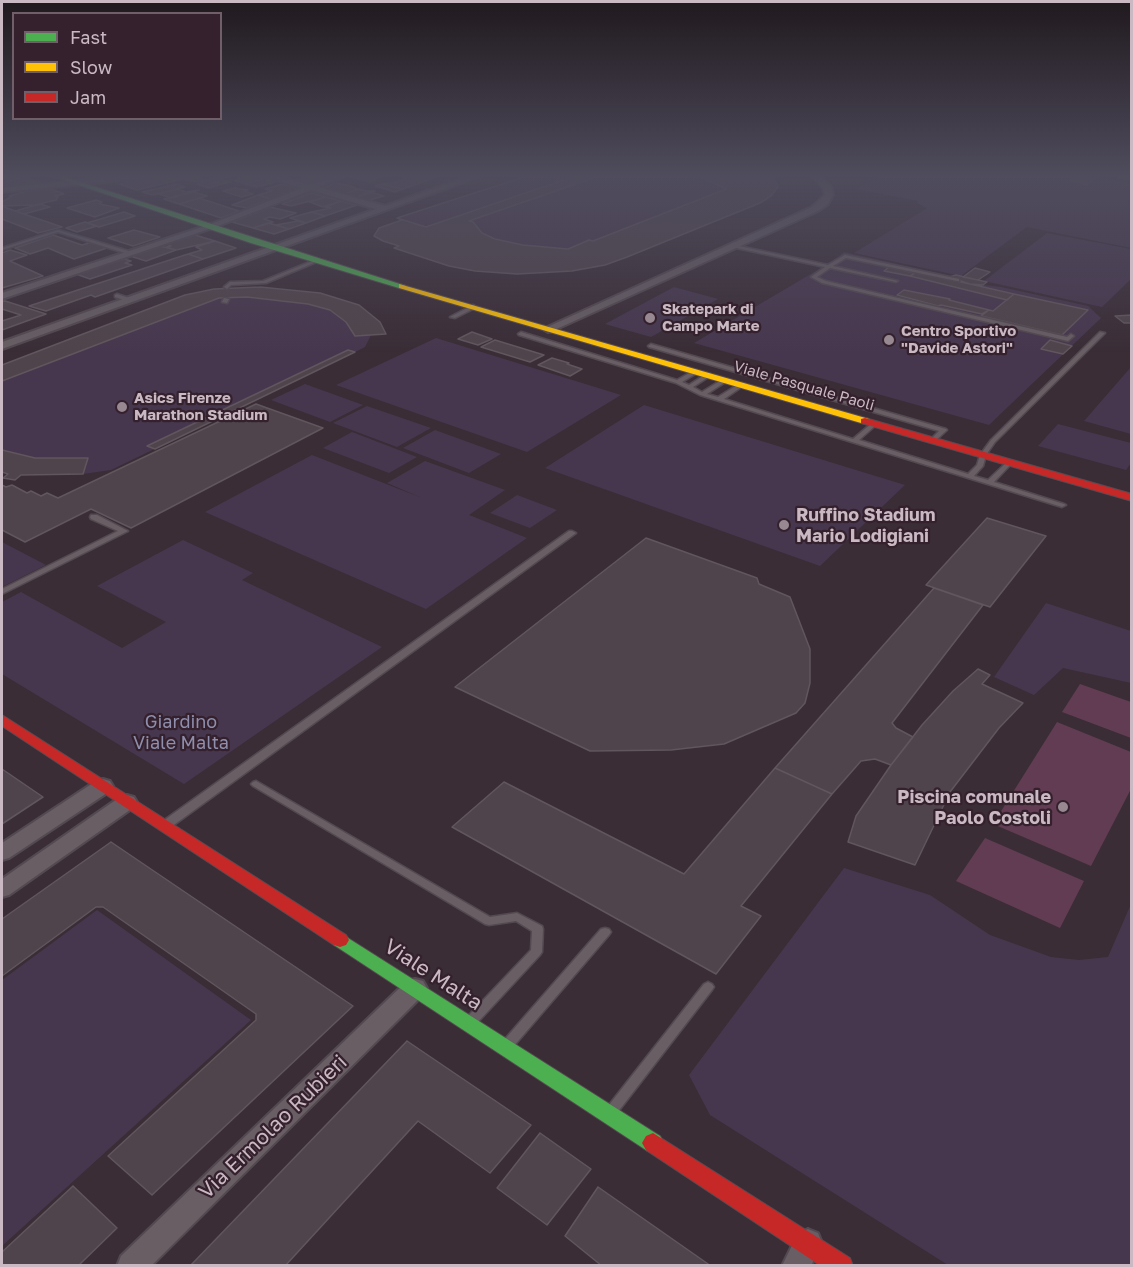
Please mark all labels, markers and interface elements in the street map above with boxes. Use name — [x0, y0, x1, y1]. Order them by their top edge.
legend — [12, 12, 222, 120]
text: Fast — [70, 26, 107, 48]
text: Slow — [70, 56, 112, 78]
text: Jam — [70, 86, 106, 108]
place label: Skatepark di Campo Marte — [662, 300, 759, 335]
marker: Skatepark di Campo Marte — [643, 311, 657, 325]
place label: Centro Sportivo "Davide Astori" — [901, 322, 1016, 357]
marker: Centro Sportivo "Davide Astori" — [882, 333, 896, 347]
street label: Viale Pasquale Paoli — [732, 357, 876, 415]
place label: Asics Firenze Marathon Stadium — [134, 389, 267, 424]
marker: Asics Firenze Marathon Stadium — [115, 400, 129, 414]
place label: Ruffino Stadium Mario Lodigiani — [796, 504, 936, 546]
marker: Ruffino Stadium Mario Lodigiani — [777, 518, 791, 532]
park label: Giardino Viale Malta — [133, 711, 229, 754]
place label: Piscina comunale Paolo Costoli — [897, 786, 1051, 828]
marker: Piscina comunale Paolo Costoli — [1056, 800, 1070, 814]
street label: Viale Malta — [379, 934, 487, 1016]
street label: Via Ermolao Rubieri — [194, 1050, 352, 1204]

